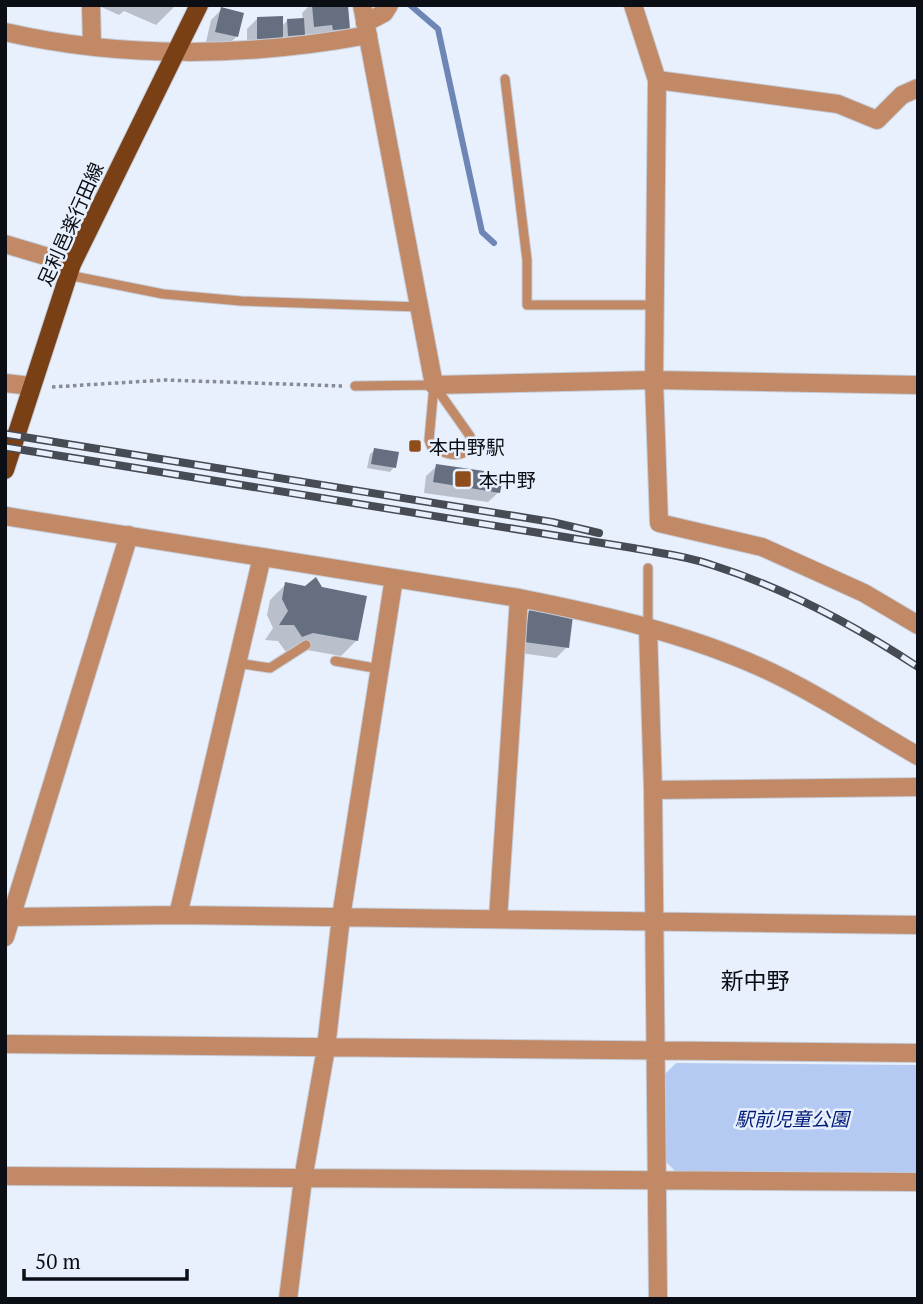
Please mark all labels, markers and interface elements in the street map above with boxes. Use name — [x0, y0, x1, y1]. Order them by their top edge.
street label: 足利邑楽行田線 — [32, 158, 108, 290]
place label: 本中野駅 — [429, 434, 505, 459]
marker: 本中野駅 — [407, 438, 423, 454]
place label: 本中野 — [479, 467, 536, 492]
marker: 本中野 — [453, 469, 473, 489]
district label: 新中野 — [721, 965, 790, 996]
park label: 駅前児童公園 — [735, 1106, 852, 1131]
scale bar — [24, 1238, 187, 1282]
text: 50 m — [35, 1247, 81, 1275]

